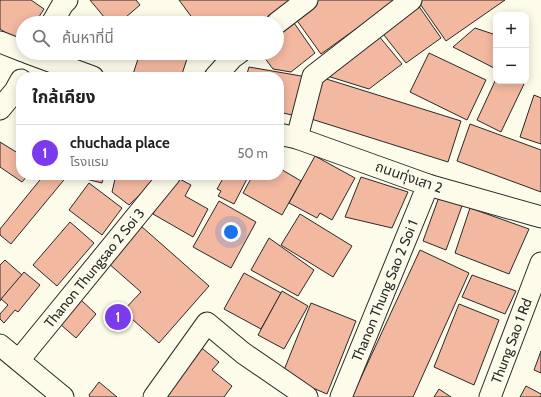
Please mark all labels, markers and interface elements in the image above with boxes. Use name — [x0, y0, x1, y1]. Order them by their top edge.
map controls — [493, 12, 529, 84]
button: + — [493, 12, 529, 48]
search box — [16, 16, 284, 60]
icon: search — [30, 27, 52, 49]
text: ค้นหาที่นี่ — [62, 29, 114, 47]
button: − — [493, 48, 529, 84]
text: ใกล้เคียง — [32, 87, 95, 107]
text: chuchada place — [70, 134, 170, 152]
text: 1 — [43, 145, 47, 161]
text: 50 m — [238, 145, 268, 161]
text: โรงแรม — [70, 153, 109, 169]
street label: ถนนทุ่งเสา 2 — [373, 157, 445, 197]
street label: Thanon Thungsao 2 Soi 3 — [40, 204, 148, 331]
street label: Thanon Thung Sao 2 Soi 1 — [348, 217, 422, 364]
your location — [221, 222, 241, 242]
street label: Thung Sao 1 Rd — [487, 296, 536, 386]
pin: 1 — [105, 302, 131, 332]

